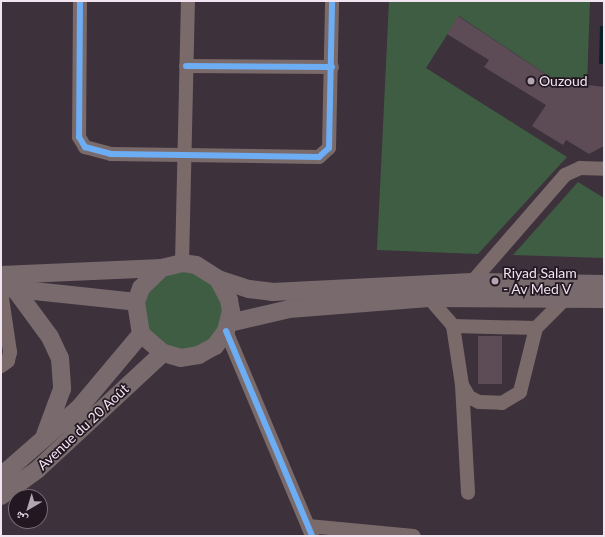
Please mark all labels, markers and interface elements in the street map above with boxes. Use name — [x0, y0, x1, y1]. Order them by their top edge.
place label: Ouzoud — [539, 73, 588, 89]
marker: Ouzoud — [526, 76, 536, 86]
place label: Riyad Salam - Av Med V — [503, 265, 577, 298]
marker: Riyad Salam - Av Med V — [490, 276, 500, 286]
street label: Avenue du 20 Août — [34, 380, 132, 474]
north arrow — [8, 489, 48, 529]
text: ش — [12, 509, 30, 527]

